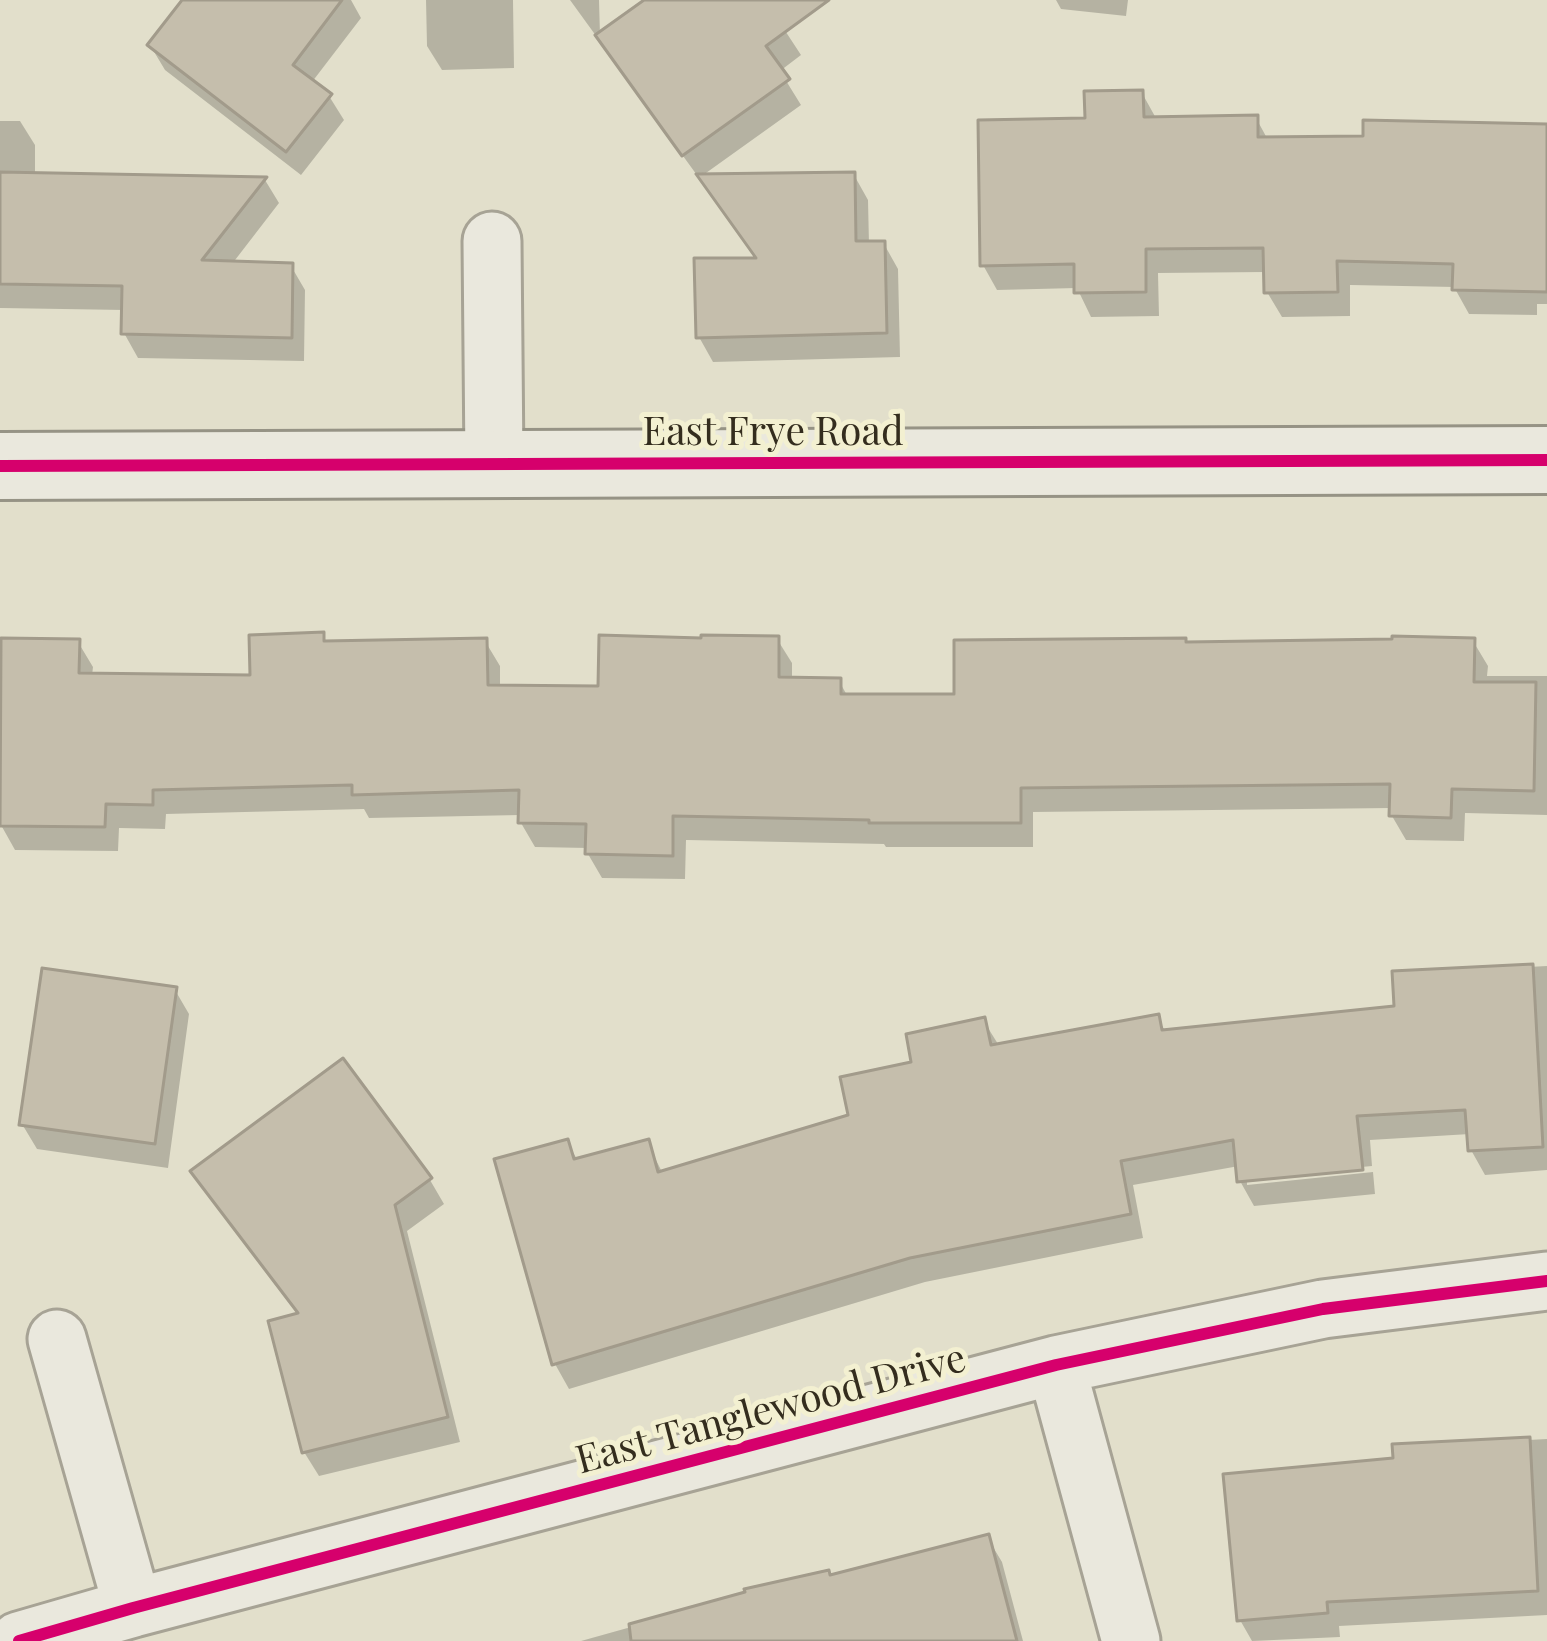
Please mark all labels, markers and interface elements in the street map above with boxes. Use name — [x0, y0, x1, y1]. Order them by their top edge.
street label: East Frye Road — [642, 410, 904, 456]
street label: East Tanglewood Drive — [571, 1335, 971, 1485]

